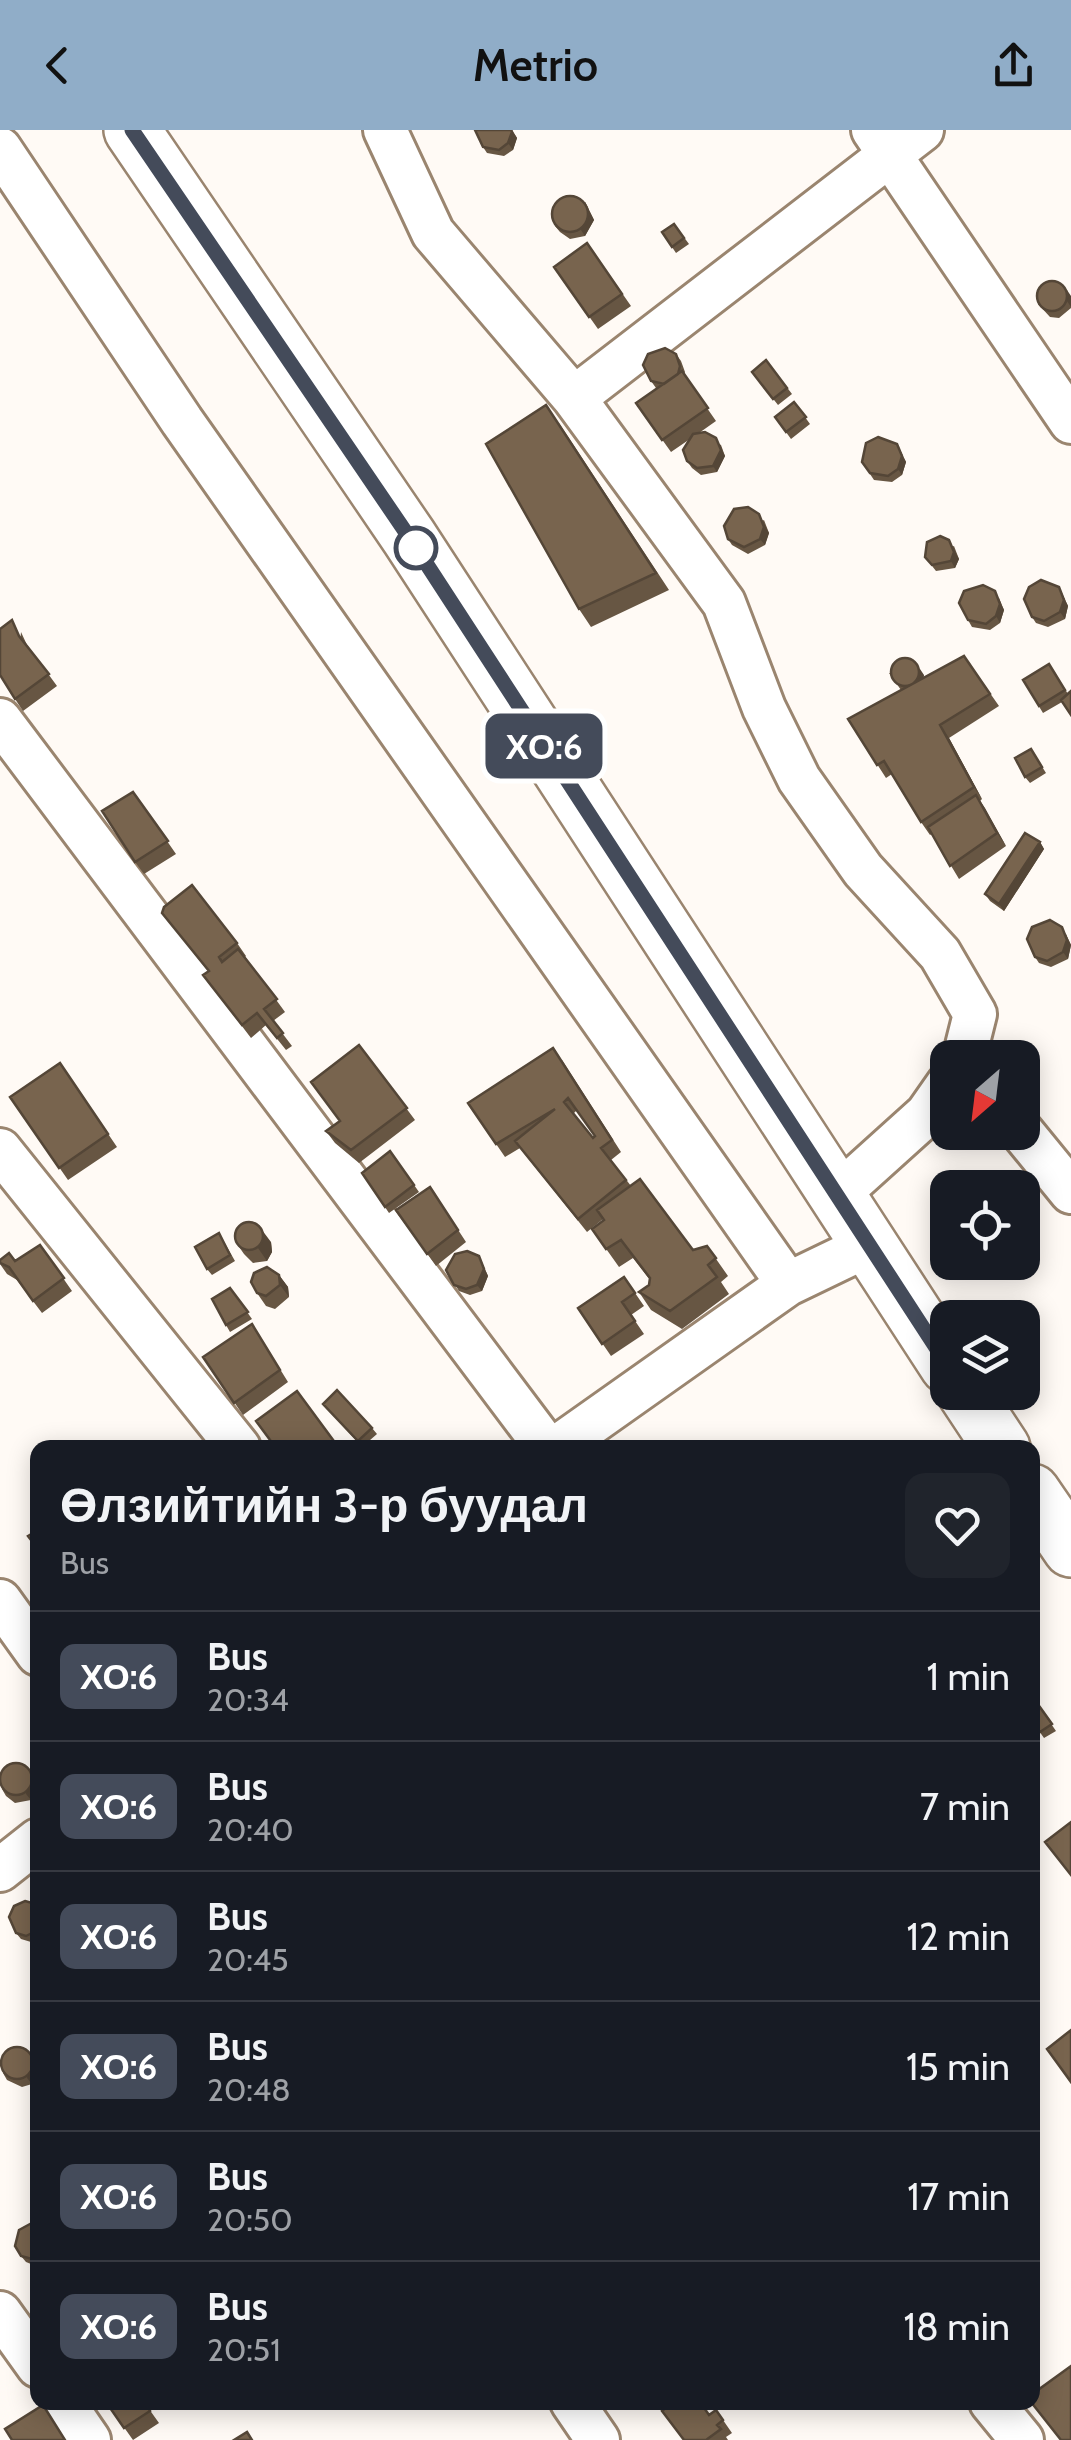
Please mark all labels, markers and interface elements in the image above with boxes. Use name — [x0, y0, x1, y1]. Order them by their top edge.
icon: back — [30, 38, 85, 93]
text: Metrio — [473, 38, 598, 92]
icon: share — [986, 38, 1041, 93]
unlabelled marker — [395, 527, 437, 569]
line badge: ХО:6 — [474, 714, 614, 778]
text: ХО:6 — [505, 725, 583, 768]
north arrow — [930, 1040, 1040, 1150]
map controls — [930, 1040, 1040, 1410]
button: locate — [930, 1170, 1040, 1280]
button: layers — [930, 1300, 1040, 1410]
button: heart — [905, 1473, 1010, 1578]
text: Өлзийтийн 3-р буудал — [60, 1476, 588, 1534]
text: Bus — [60, 1543, 109, 1582]
text: Bus — [207, 1633, 268, 1680]
text: 1 min — [926, 1653, 1010, 1700]
text: ХО:6 — [80, 1655, 157, 1698]
text: 20:34 — [207, 1680, 289, 1719]
text: Bus — [207, 1763, 268, 1810]
text: 7 min — [920, 1783, 1010, 1830]
text: ХО:6 — [80, 1785, 157, 1828]
text: 20:40 — [207, 1810, 294, 1849]
text: Bus — [207, 1893, 268, 1940]
text: 12 min — [907, 1913, 1010, 1960]
text: ХО:6 — [80, 1915, 157, 1958]
text: 20:45 — [207, 1940, 289, 1979]
text: Bus — [207, 2023, 268, 2070]
text: 15 min — [906, 2043, 1010, 2090]
text: ХО:6 — [80, 2045, 157, 2088]
text: 20:48 — [207, 2070, 291, 2109]
text: Bus — [207, 2153, 268, 2200]
text: 17 min — [907, 2173, 1010, 2220]
text: ХО:6 — [80, 2175, 157, 2218]
text: 20:50 — [207, 2200, 293, 2239]
text: Bus — [207, 2283, 268, 2330]
text: 18 min — [903, 2303, 1010, 2350]
text: ХО:6 — [80, 2305, 157, 2348]
text: 20:51 — [207, 2330, 281, 2369]

